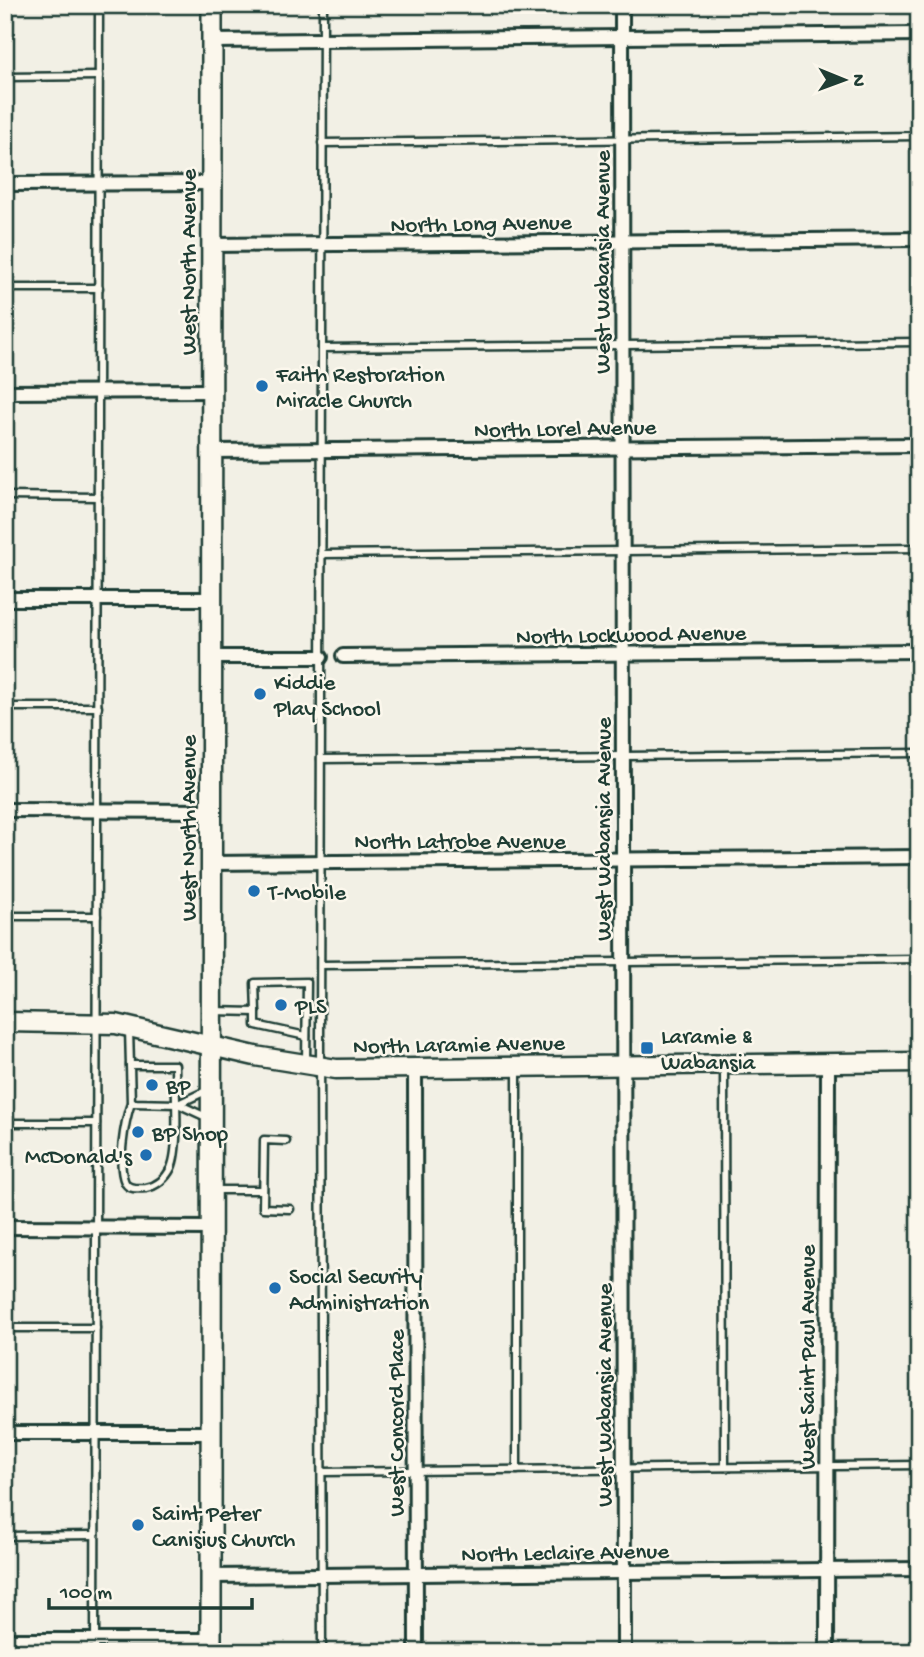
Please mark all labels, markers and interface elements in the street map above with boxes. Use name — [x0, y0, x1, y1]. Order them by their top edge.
north arrow — [808, 46, 878, 116]
text: N — [846, 74, 869, 87]
street label: West Wabansia Avenue — [591, 149, 618, 374]
street label: West North Avenue — [177, 168, 204, 355]
street label: North Long Avenue — [390, 210, 573, 241]
place label: Faith Restoration Miracle Church — [275, 363, 445, 416]
marker: Faith Restoration Miracle Church — [254, 378, 270, 394]
street label: North Lorel Avenue — [474, 415, 658, 446]
street label: North Lockwood Avenue — [516, 621, 748, 652]
place label: Kiddie Play School — [273, 671, 381, 724]
marker: Kiddie Play School — [252, 686, 268, 702]
street label: West Wabansia Avenue — [592, 716, 619, 941]
street label: West North Avenue — [177, 734, 204, 921]
street label: North Latrobe Avenue — [354, 830, 567, 857]
place label: T-Mobile — [266, 881, 347, 908]
marker: T-Mobile — [246, 883, 262, 899]
place label: PLS — [294, 995, 327, 1022]
marker: PLS — [273, 997, 289, 1013]
place label: Laramie & Wabansia — [661, 1025, 757, 1078]
street label: North Laramie Avenue — [353, 1031, 566, 1062]
marker: Laramie & Wabansia — [639, 1040, 655, 1056]
place label: BP — [165, 1075, 191, 1102]
marker: BP — [144, 1077, 160, 1093]
place label: BP Shop — [151, 1122, 228, 1149]
marker: BP Shop — [130, 1124, 146, 1140]
place label: McDonald's — [25, 1145, 133, 1172]
marker: McDonald's — [138, 1147, 154, 1163]
street label: West Saint Paul Avenue — [796, 1243, 823, 1469]
place label: Social Security Administration — [289, 1265, 429, 1318]
marker: Social Security Administration — [267, 1280, 283, 1296]
street label: West Wabansia Avenue — [593, 1282, 620, 1507]
street label: West Concord Place — [385, 1328, 412, 1517]
place label: Saint Peter Canisius Church — [152, 1502, 295, 1555]
marker: Saint Peter Canisius Church — [130, 1517, 146, 1533]
street label: North Leclaire Avenue — [461, 1539, 670, 1570]
scale bar — [49, 1566, 252, 1610]
text: 100 m — [59, 1582, 112, 1607]

